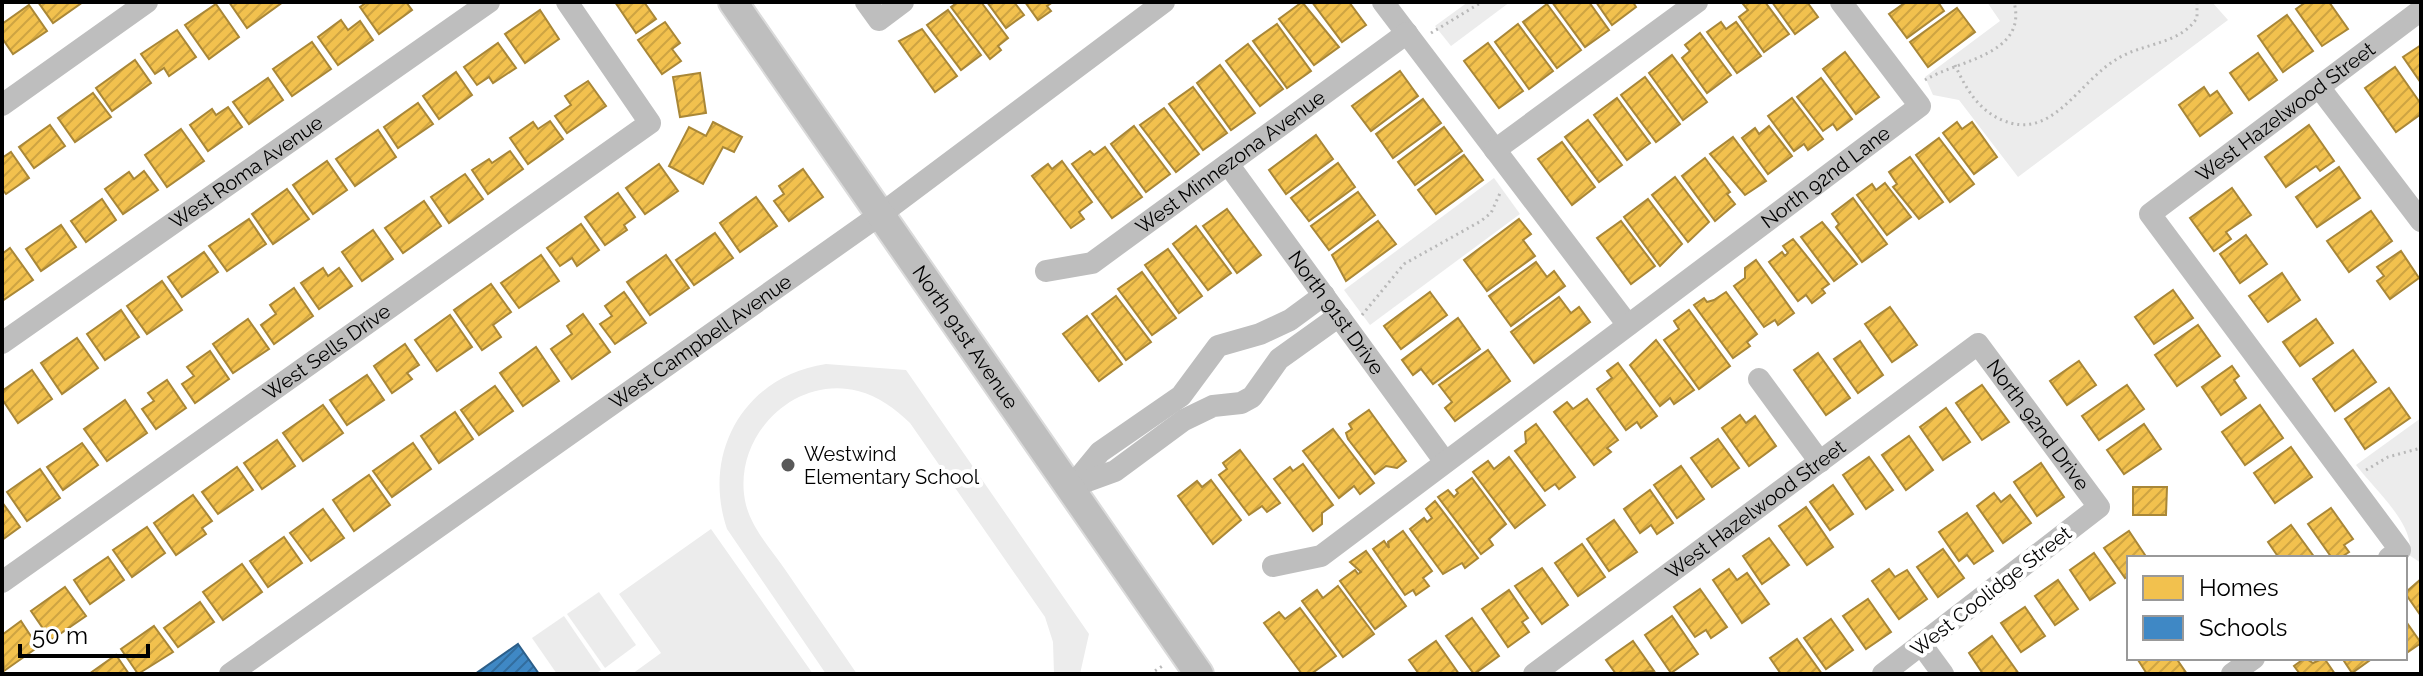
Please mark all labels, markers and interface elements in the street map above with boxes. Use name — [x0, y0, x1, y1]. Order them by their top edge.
street label: West Hazelwood Street — [2191, 37, 2380, 187]
street label: West Minnezona Avenue — [1131, 85, 1330, 239]
street label: West Roma Avenue — [165, 110, 328, 234]
street label: North 92nd Lane — [1756, 121, 1895, 233]
street label: North 91st Drive — [1283, 246, 1390, 380]
street label: North 91st Avenue — [907, 261, 1024, 414]
street label: West Campbell Avenue — [605, 269, 796, 414]
street label: West Sells Drive — [259, 299, 395, 405]
street label: North 92nd Drive — [1982, 355, 2095, 495]
street label: West Hazelwood Street — [1661, 435, 1850, 584]
place label: Westwind Elementary School — [804, 442, 980, 489]
marker: Westwind Elementary School — [779, 456, 797, 474]
street label: West Coolidge Street — [1906, 521, 2076, 661]
legend — [2127, 556, 2407, 660]
text: Homes — [2199, 573, 2279, 602]
scale bar — [20, 608, 148, 658]
text: Schools — [2199, 613, 2287, 642]
text: 50 m — [32, 621, 88, 650]

